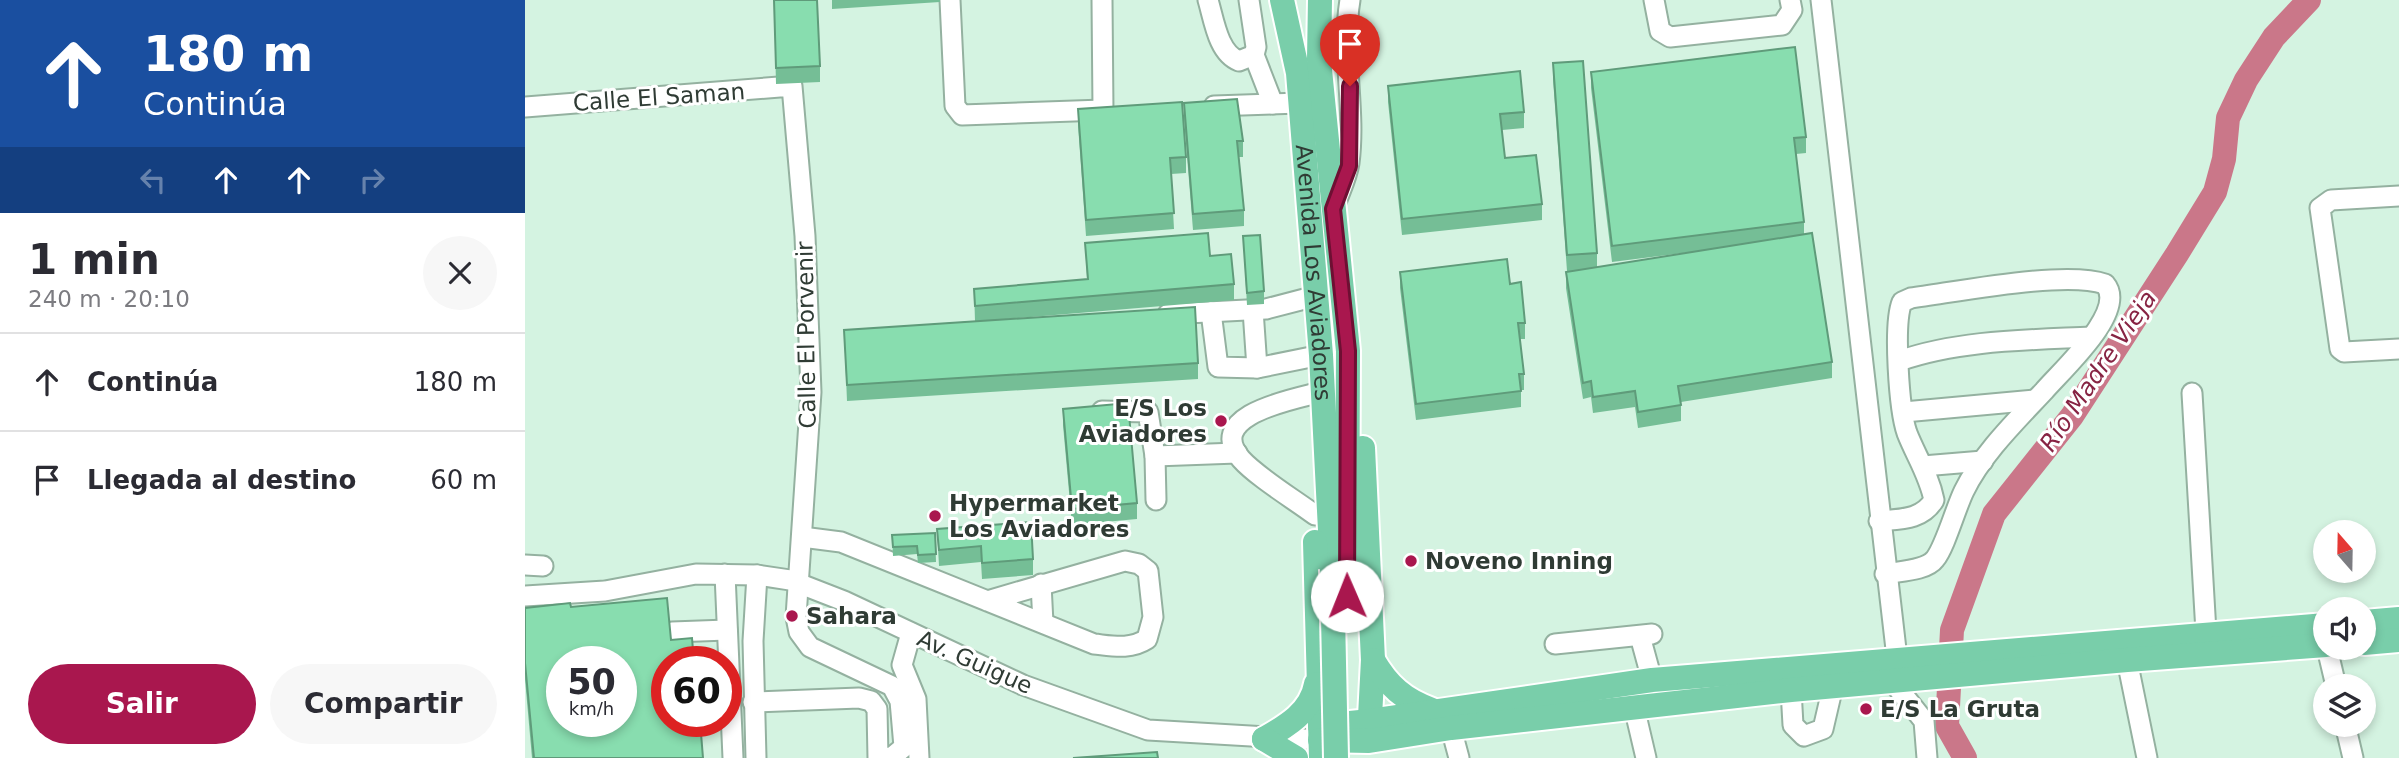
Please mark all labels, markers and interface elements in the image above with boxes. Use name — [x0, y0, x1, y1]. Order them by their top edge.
pin — [1320, 14, 1380, 86]
icon: arrive — [1331, 25, 1369, 63]
text: 180 m — [143, 26, 313, 83]
icon: ahead — [28, 28, 119, 119]
street label: Calle El Saman — [572, 78, 746, 116]
text: Continúa — [143, 85, 287, 123]
street label: Avenida Los Aviadores — [1291, 143, 1336, 402]
icon: left — [134, 161, 172, 199]
icon: ahead — [207, 161, 245, 199]
icon: ahead — [280, 161, 318, 199]
icon: right — [353, 161, 391, 199]
text: 1 min — [28, 235, 160, 284]
button: close — [423, 236, 497, 310]
street label: Calle El Porvenir — [791, 241, 821, 429]
water label: Río Madre Vieja — [2034, 285, 2162, 457]
text: 240 m · 20:10 — [28, 286, 190, 312]
icon: ahead — [28, 363, 66, 401]
text: Continúa — [87, 367, 218, 397]
text: 180 m — [414, 367, 497, 397]
place label: E/S Los Aviadores — [1079, 395, 1207, 447]
marker: E/S Los Aviadores — [1213, 413, 1229, 429]
icon: arrive — [28, 461, 66, 499]
text: Llegada al destino — [87, 465, 356, 495]
text: 60 m — [430, 465, 497, 495]
place label: Hypermarket Los Aviadores — [949, 490, 1129, 542]
marker: Hypermarket Los Aviadores — [927, 508, 943, 524]
north arrow — [2313, 520, 2377, 583]
map controls — [2313, 520, 2376, 737]
place label: Noveno Inning — [1425, 548, 1613, 574]
marker: Noveno Inning — [1403, 553, 1419, 569]
position arrow — [1310, 559, 1384, 633]
button: sound — [2313, 597, 2376, 660]
place label: Sahara — [806, 603, 897, 629]
marker: Sahara — [784, 608, 800, 624]
street label: Av. Guigue — [914, 625, 1036, 699]
speed limit sign: 60 — [651, 646, 742, 737]
text: 50 — [567, 662, 616, 702]
button: Salir — [28, 664, 256, 744]
button: Compartir — [270, 664, 497, 744]
button: layers — [2313, 674, 2376, 737]
place label: E/S La Gruta — [1880, 696, 2040, 722]
text: km/h — [569, 698, 614, 719]
marker: E/S La Gruta — [1858, 701, 1874, 717]

